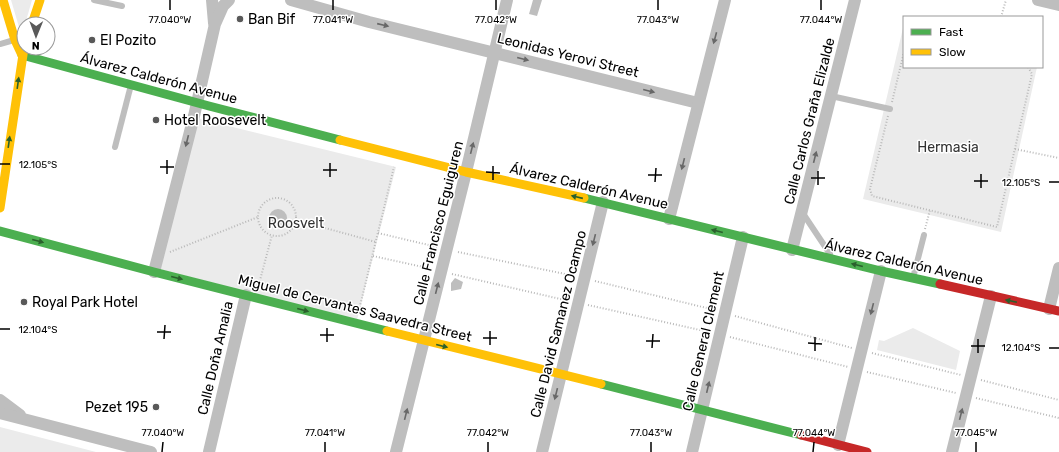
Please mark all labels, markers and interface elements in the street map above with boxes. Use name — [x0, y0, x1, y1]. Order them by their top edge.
place label: Ban Bif — [248, 11, 296, 28]
text: 77.040°W — [149, 14, 191, 26]
marker: Ban Bif — [235, 14, 245, 24]
text: 77.041°W — [313, 14, 353, 26]
text: 77.042°W — [475, 14, 517, 26]
text: 77.043°W — [637, 14, 679, 26]
text: 77.044°W — [800, 14, 842, 26]
north arrow — [16, 16, 56, 56]
legend — [903, 16, 1043, 68]
one-way arrow — [377, 23, 389, 29]
text: Fast — [939, 25, 963, 39]
street label: Leonidas Yerovi Street — [495, 30, 641, 81]
place label: El Pozito — [100, 32, 156, 49]
one-way arrow — [712, 32, 718, 44]
marker: El Pozito — [87, 35, 97, 45]
street label: Calle Carlos Graña Elizalde — [781, 36, 838, 206]
text: N — [32, 39, 40, 52]
text: Slow — [939, 45, 966, 59]
street label: Álvarez Calderón Avenue — [78, 48, 240, 108]
one-way arrow — [517, 57, 529, 63]
one-way arrow — [15, 77, 21, 89]
one-way arrow — [643, 88, 655, 94]
place label: Hotel Roosevelt — [164, 112, 267, 129]
marker: Hotel Roosevelt — [151, 115, 161, 125]
one-way arrow — [184, 134, 190, 147]
one-way arrow — [6, 135, 12, 148]
street label: Calle Francisco Eguiguren — [410, 139, 467, 307]
park label: Hermasia — [917, 139, 979, 156]
one-way arrow — [469, 142, 475, 154]
one-way arrow — [812, 151, 818, 163]
one-way arrow — [680, 158, 686, 170]
text: 12.105°S — [19, 159, 57, 171]
street label: Álvarez Calderón Avenue — [508, 159, 670, 213]
text: 12.105°S — [1002, 177, 1040, 189]
one-way arrow — [571, 193, 583, 199]
park label: Roosvelt — [268, 215, 325, 232]
one-way arrow — [711, 228, 723, 234]
street label: Calle David Samanez Ocampo — [527, 229, 590, 420]
one-way arrow — [591, 234, 597, 246]
street label: Álvarez Calderón Avenue — [823, 235, 985, 289]
one-way arrow — [32, 238, 44, 244]
one-way arrow — [851, 262, 863, 268]
street label: Calle General Clement — [679, 269, 728, 413]
street label: Miguel de Cervantes Saavedra Street — [236, 271, 474, 346]
one-way arrow — [171, 275, 183, 281]
one-way arrow — [435, 282, 441, 294]
place label: Royal Park Hotel — [32, 294, 138, 311]
marker: Royal Park Hotel — [19, 297, 29, 307]
one-way arrow — [1005, 297, 1017, 303]
street label: Calle Doña Amalia — [194, 300, 237, 417]
one-way arrow — [868, 303, 874, 315]
one-way arrow — [297, 307, 309, 313]
text: 12.104°S — [19, 324, 57, 336]
text: 12.104°S — [1002, 342, 1040, 354]
one-way arrow — [436, 343, 448, 349]
one-way arrow — [705, 381, 711, 393]
one-way arrow — [553, 388, 559, 400]
place label: Pezet 195 — [85, 399, 148, 416]
marker: Pezet 195 — [151, 402, 161, 412]
one-way arrow — [403, 408, 409, 420]
one-way arrow — [958, 408, 964, 420]
text: 77.040°W — [142, 427, 184, 439]
text: 77.041°W — [305, 427, 345, 439]
text: 77.042°W — [467, 427, 509, 439]
text: 77.043°W — [630, 427, 672, 439]
text: 77.044°W — [793, 427, 835, 439]
text: 77.045°W — [955, 427, 997, 439]

